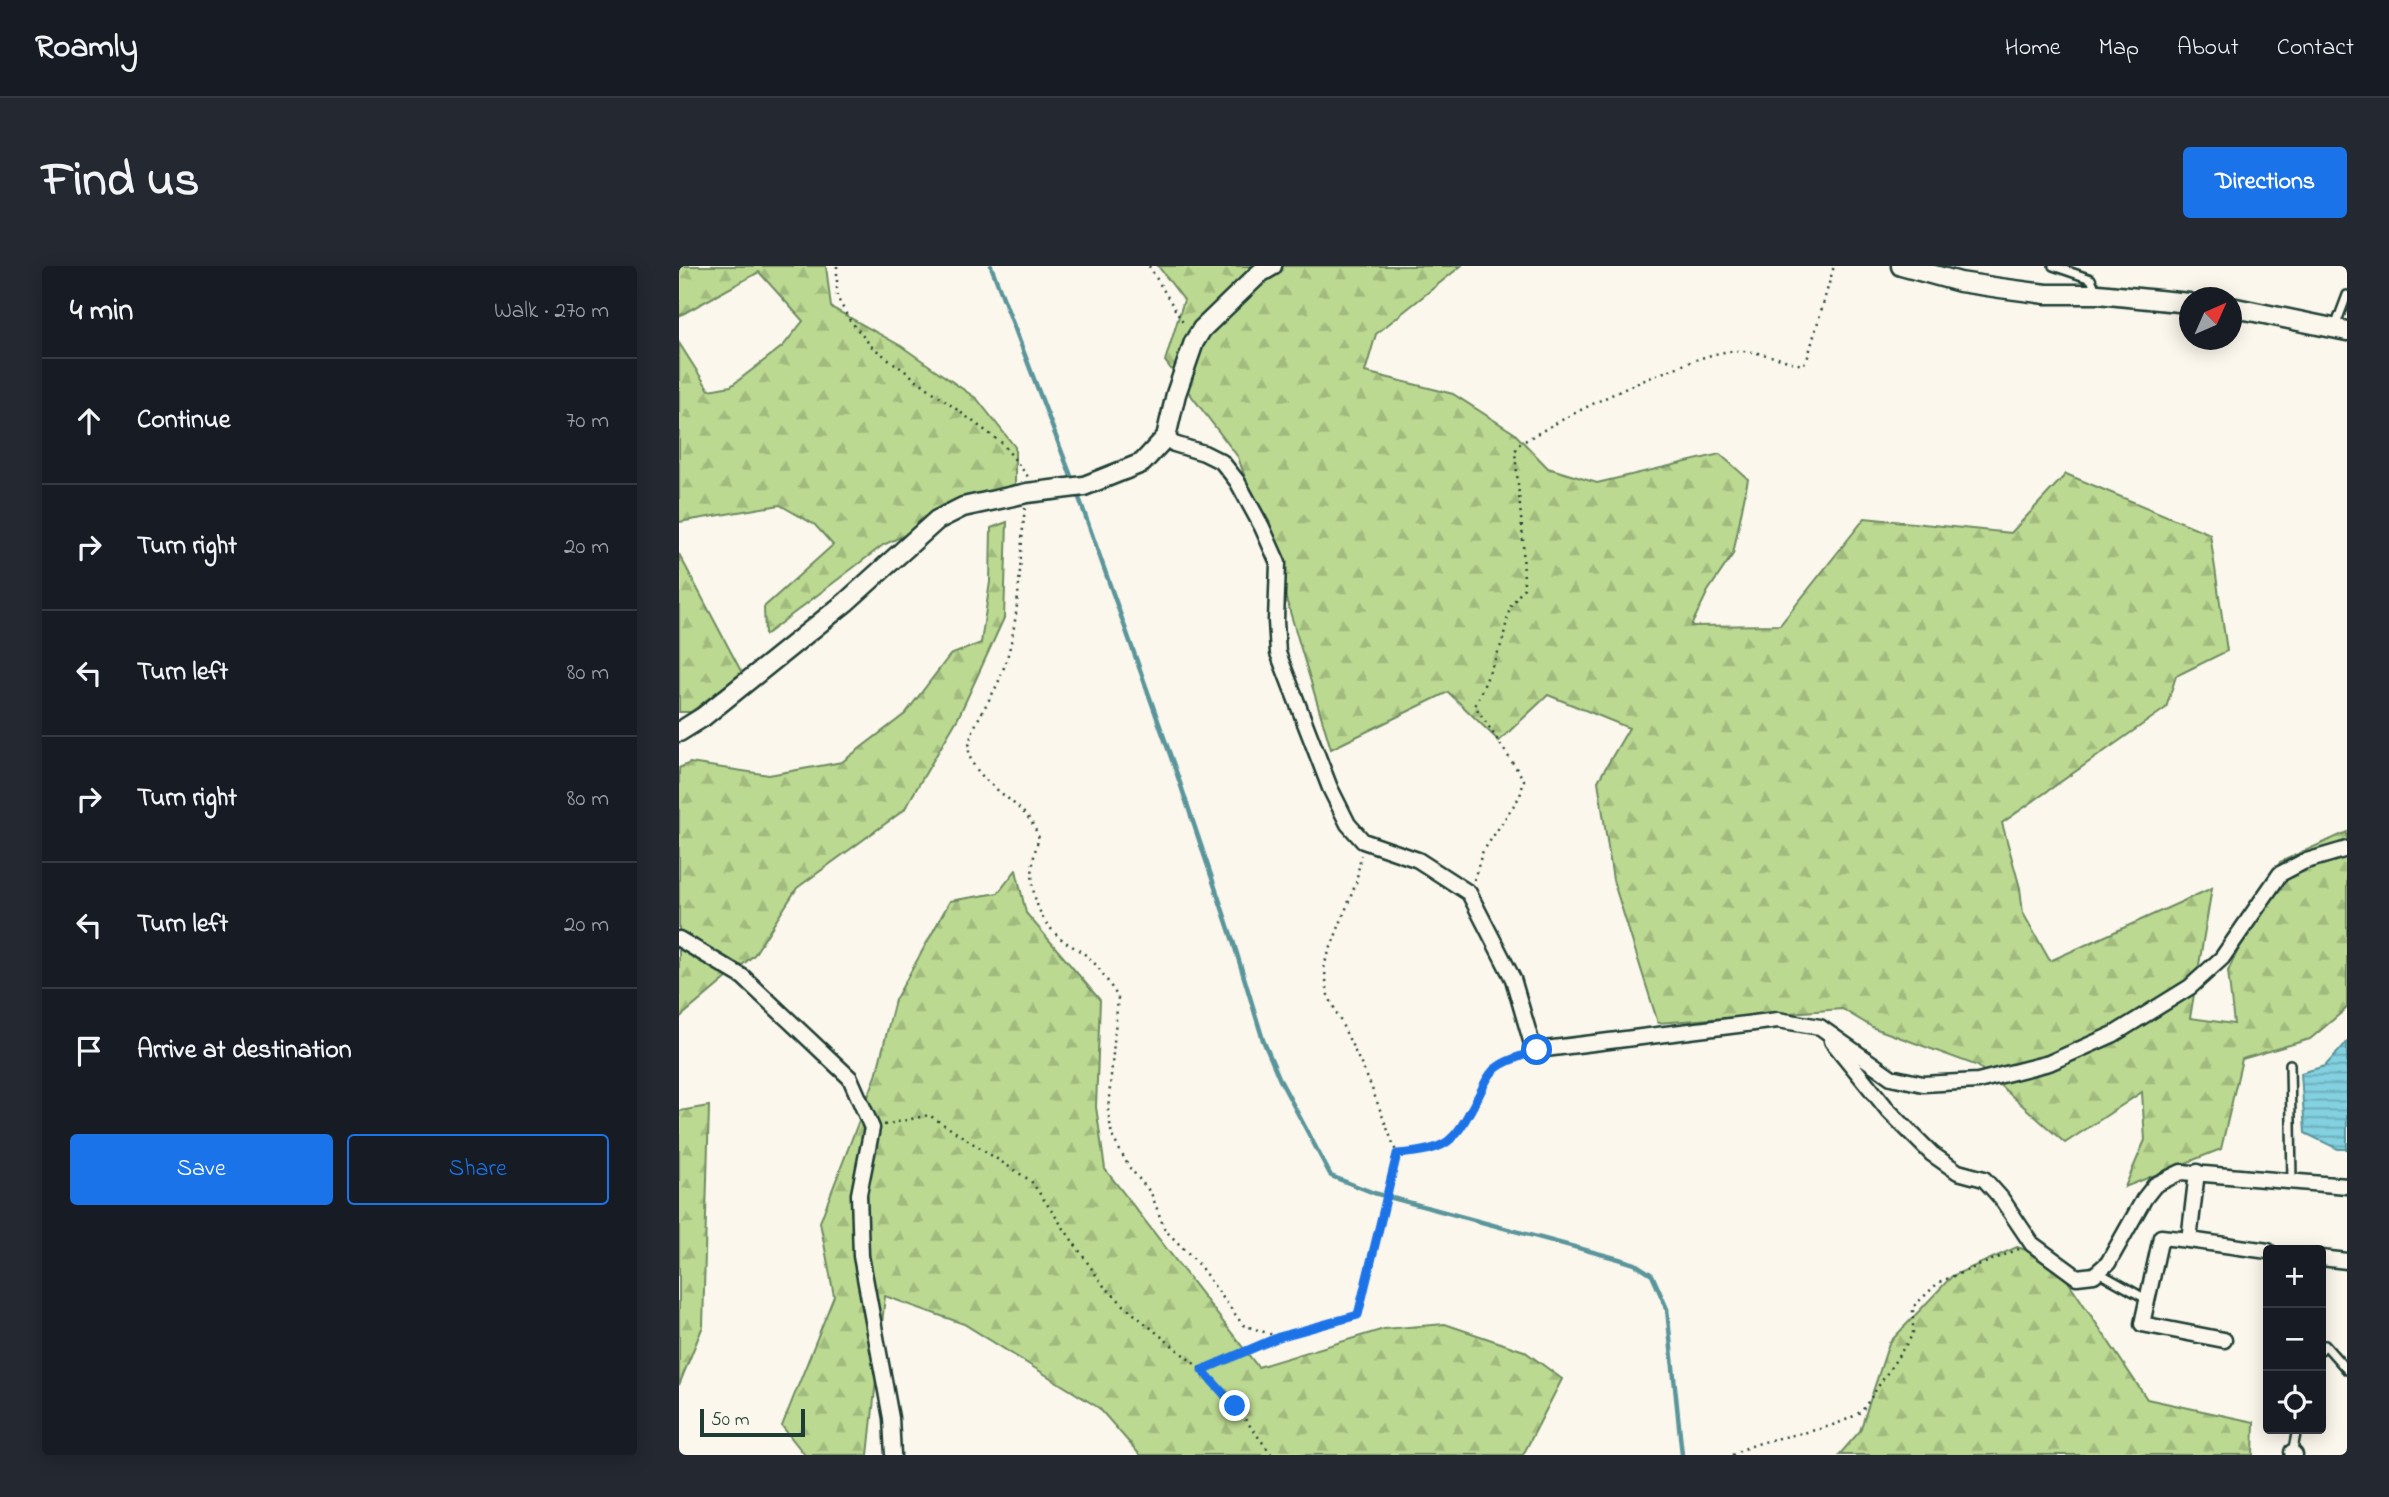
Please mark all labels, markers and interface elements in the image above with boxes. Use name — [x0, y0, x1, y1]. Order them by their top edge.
text: Roamly — [35, 24, 138, 72]
text: Home — [2005, 31, 2061, 66]
text: Map — [2099, 31, 2139, 66]
text: About — [2177, 31, 2239, 66]
text: Contact — [2277, 31, 2354, 66]
text: Find us — [42, 146, 199, 218]
button: Directions — [2183, 147, 2347, 218]
north arrow — [2179, 287, 2242, 350]
text: 4 min — [70, 290, 133, 334]
text: Walk · 270 m — [494, 295, 609, 328]
icon: ahead — [70, 402, 108, 440]
text: Continue — [137, 402, 230, 440]
text: 70 m — [566, 405, 609, 438]
icon: right — [70, 528, 108, 566]
text: Turn right — [137, 528, 237, 566]
text: 20 m — [564, 531, 609, 564]
icon: left — [70, 654, 108, 692]
text: Turn left — [137, 654, 228, 692]
text: 80 m — [567, 657, 609, 690]
icon: right — [70, 780, 108, 818]
text: Turn right — [137, 780, 237, 818]
text: 80 m — [567, 783, 609, 816]
icon: left — [70, 906, 108, 944]
text: Turn left — [137, 906, 228, 944]
text: 20 m — [564, 909, 609, 942]
icon: arrive — [70, 1032, 108, 1070]
text: Arrive at destination — [137, 1032, 352, 1070]
route start — [1521, 1034, 1552, 1065]
button: Save — [70, 1134, 333, 1205]
button: Share — [347, 1134, 609, 1205]
map controls — [2263, 1245, 2326, 1434]
button: + — [2263, 1245, 2326, 1308]
button: − — [2263, 1308, 2326, 1371]
button: locate — [2263, 1371, 2326, 1434]
route end — [1219, 1390, 1250, 1421]
scale bar — [700, 1406, 805, 1438]
text: 50 m — [711, 1407, 750, 1434]

